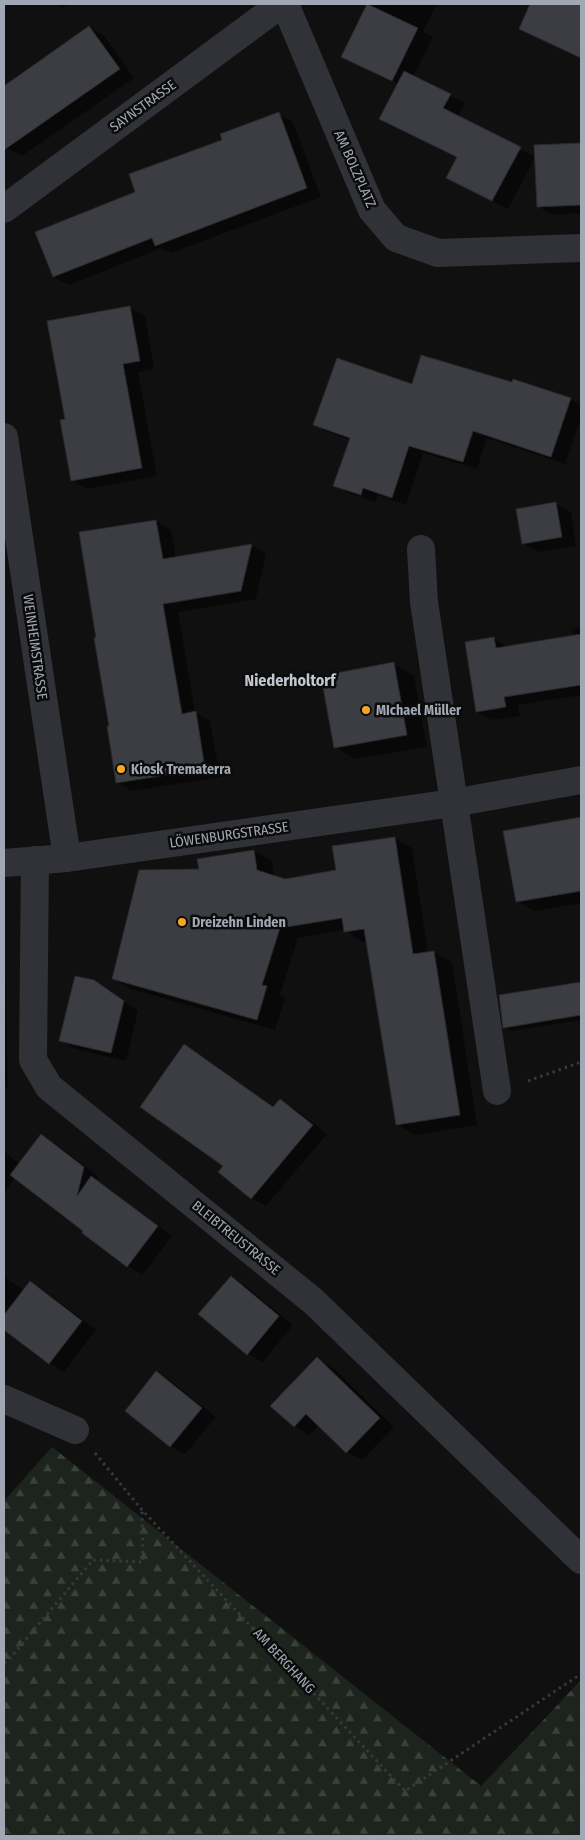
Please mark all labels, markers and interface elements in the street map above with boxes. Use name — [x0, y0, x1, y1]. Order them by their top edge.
street label: SAYNSTRASSE — [107, 76, 180, 136]
street label: AM BOLZPLATZ — [330, 128, 380, 211]
street label: WEINHEIMSTRASSE — [19, 593, 51, 701]
district label: Niederholtorf — [245, 671, 337, 690]
place label: MIchael Müller — [376, 702, 462, 719]
marker: MIchael Müller — [360, 704, 372, 716]
place label: Kiosk Trematerra — [131, 761, 231, 778]
marker: Kiosk Trematerra — [115, 763, 127, 775]
street label: LÖWENBURGSTRASSE — [168, 817, 290, 852]
place label: Dreizehn Linden — [192, 914, 286, 931]
marker: Dreizehn Linden — [176, 916, 188, 928]
street label: BLEIBTREUSTRASSE — [188, 1197, 284, 1279]
street label: AM BERGHANG — [250, 1625, 318, 1697]

